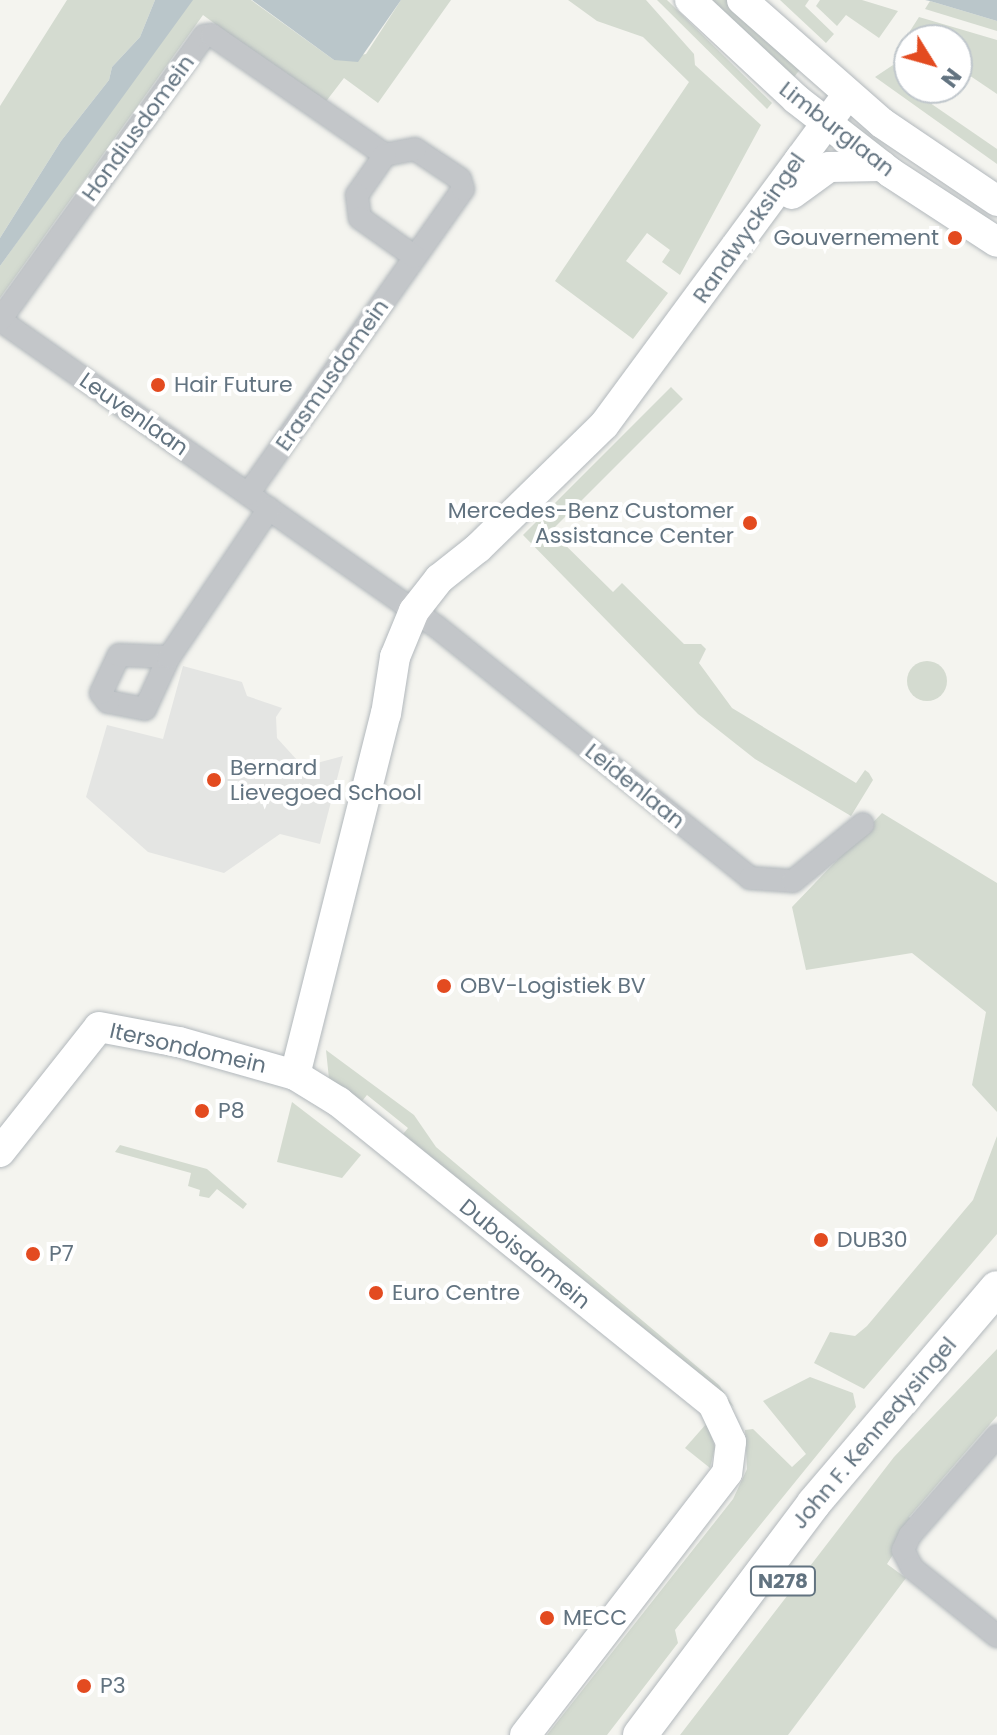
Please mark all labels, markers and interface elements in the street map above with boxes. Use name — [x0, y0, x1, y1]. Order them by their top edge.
north arrow — [893, 24, 973, 104]
street label: Hondiusdomein — [76, 50, 200, 206]
text: N — [934, 62, 968, 93]
street label: Limburglaan — [774, 76, 900, 182]
street label: Randwycksingel — [687, 148, 811, 308]
place label: Gouvernement — [773, 225, 939, 251]
marker: Gouvernement — [946, 229, 964, 247]
street label: Erasmusdomein — [270, 294, 394, 456]
street label: Leuvenlaan — [75, 367, 193, 461]
place label: Hair Future — [174, 372, 293, 398]
marker: Hair Future — [149, 376, 167, 394]
place label: Mercedes-Benz Customer Assistance Center — [448, 497, 734, 548]
marker: Mercedes-Benz Customer Assistance Center — [741, 514, 759, 532]
street label: Leidenlaan — [580, 738, 690, 834]
place label: Bernard Lievegoed School — [230, 754, 422, 806]
marker: Bernard Lievegoed School — [205, 771, 223, 789]
place label: OBV-Logistiek BV — [460, 973, 646, 999]
marker: OBV-Logistiek BV — [435, 977, 453, 995]
street label: Itersondomein — [107, 1017, 269, 1079]
place label: P8 — [218, 1098, 245, 1124]
marker: P8 — [193, 1102, 211, 1120]
street label: Duboisdomein — [454, 1193, 596, 1315]
place label: DUB30 — [837, 1227, 908, 1253]
marker: DUB30 — [812, 1231, 830, 1249]
place label: P7 — [49, 1241, 74, 1267]
marker: P7 — [24, 1245, 42, 1263]
place label: Euro Centre — [392, 1280, 520, 1306]
marker: Euro Centre — [367, 1284, 385, 1302]
street label: John F. Kennedysingel — [786, 1332, 962, 1534]
road number: N278 — [749, 1565, 817, 1597]
place label: MECC — [563, 1605, 627, 1631]
marker: MECC — [538, 1609, 556, 1627]
place label: P3 — [100, 1673, 126, 1699]
marker: P3 — [75, 1677, 93, 1695]

